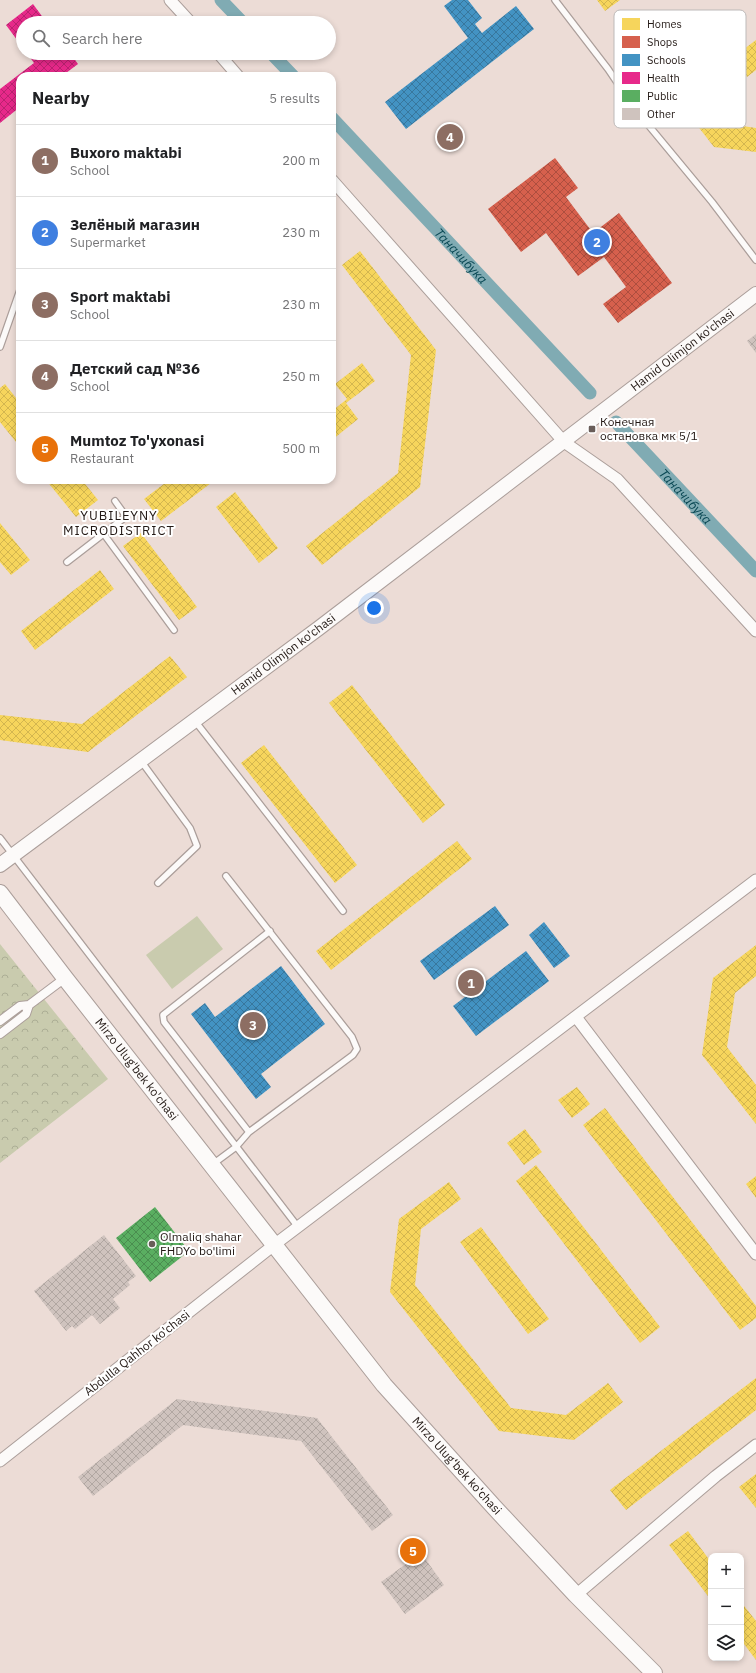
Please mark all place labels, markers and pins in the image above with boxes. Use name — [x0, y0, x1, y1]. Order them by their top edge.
pin: 4 — [437, 122, 463, 152]
pin: 2 — [584, 227, 610, 257]
place label: Конечная остановка мк 5/1 — [600, 414, 698, 443]
marker: Конечная остановка мк 5/1 — [587, 424, 597, 434]
pin: 1 — [458, 968, 484, 998]
pin: 3 — [240, 1010, 266, 1040]
place label: Olmaliq shahar FHDYo bo'limi — [160, 1229, 242, 1258]
marker: Olmaliq shahar FHDYo bo'limi — [147, 1239, 157, 1249]
pin: 5 — [400, 1536, 426, 1566]

